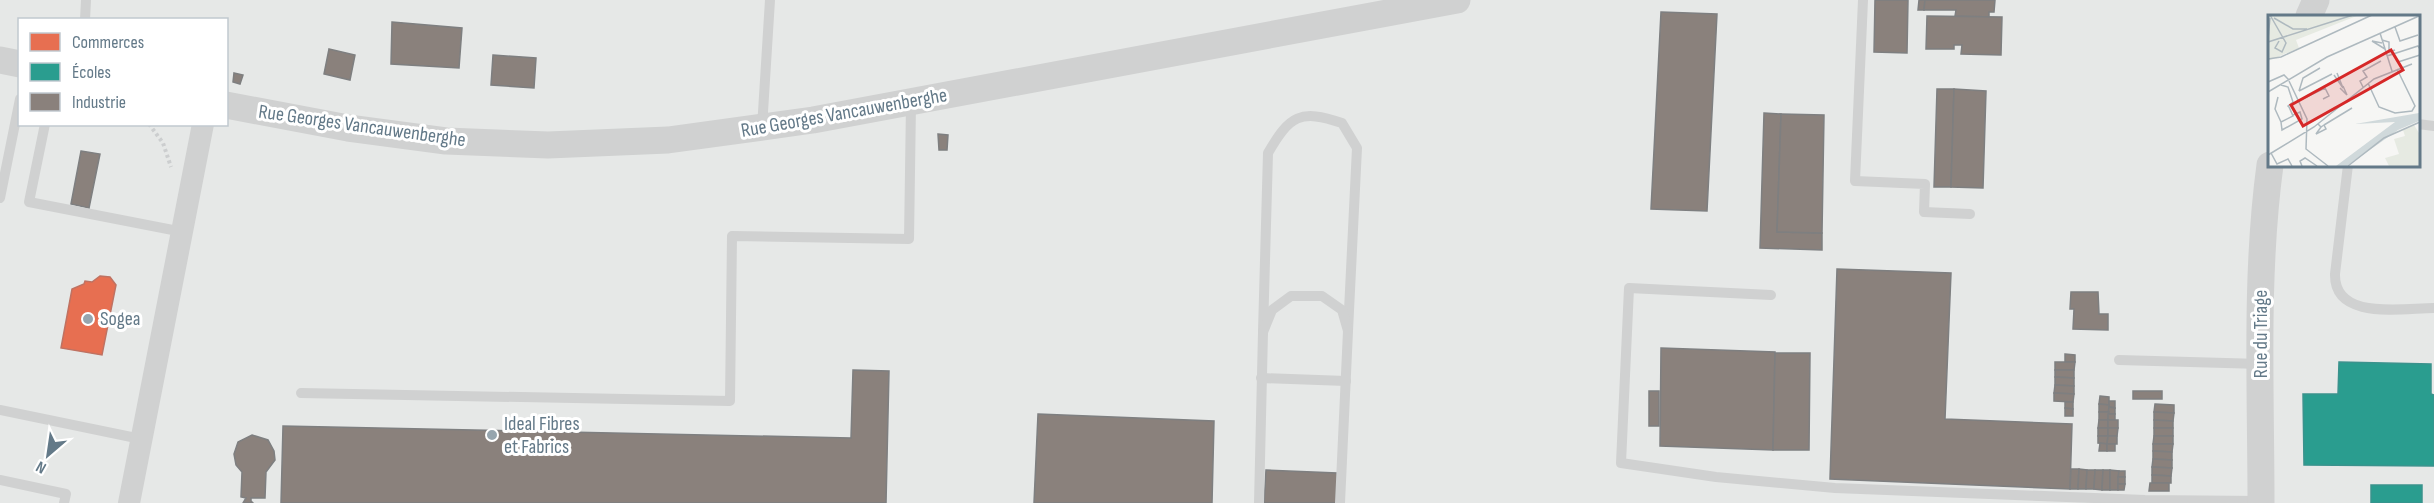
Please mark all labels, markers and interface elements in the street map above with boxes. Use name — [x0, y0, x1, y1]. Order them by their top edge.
inset map — [2268, 15, 2419, 166]
legend — [18, 18, 228, 126]
text: Commerces — [72, 32, 144, 53]
text: Écoles — [72, 62, 111, 83]
street label: Rue Georges Vancauwenberghe — [739, 83, 949, 143]
text: Industrie — [72, 92, 126, 113]
street label: Rue Georges Vancauwenberghe — [257, 100, 467, 152]
street label: Rue du Triage — [2249, 290, 2273, 378]
place label: Sogea — [100, 307, 140, 331]
marker: Sogea — [81, 312, 95, 326]
place label: Ideal Fibres et Fabrics — [504, 412, 580, 459]
north arrow — [18, 425, 78, 485]
marker: Ideal Fibres et Fabrics — [485, 428, 499, 442]
text: N — [33, 456, 50, 477]

